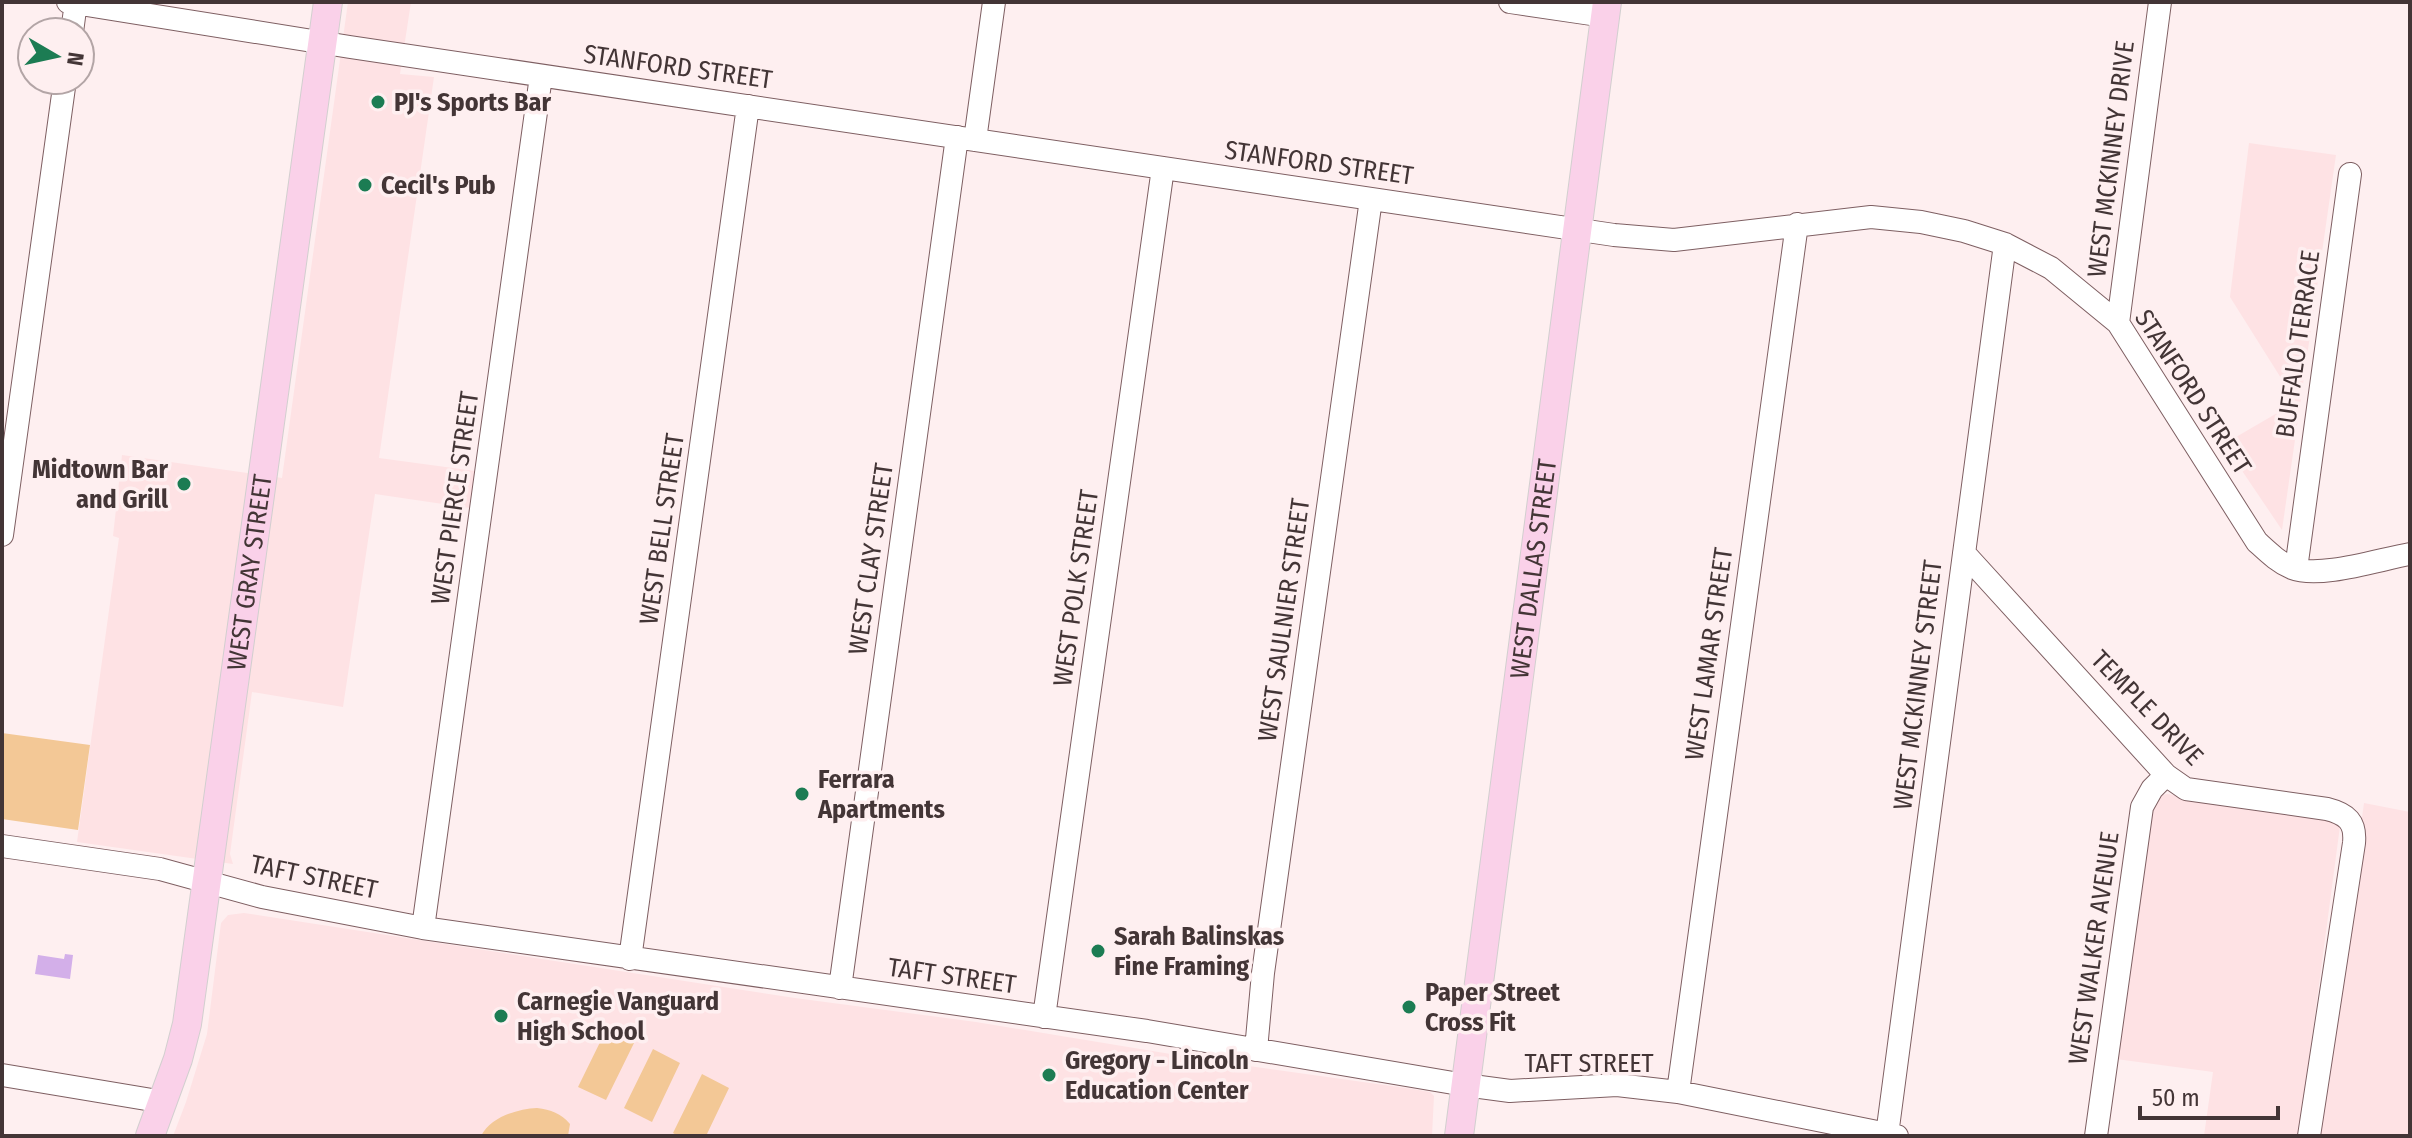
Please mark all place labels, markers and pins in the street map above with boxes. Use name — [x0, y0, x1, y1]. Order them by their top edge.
place label: PJ's Sports Bar — [394, 87, 552, 118]
marker: PJ's Sports Bar — [369, 93, 387, 111]
place label: Cecil's Pub — [381, 170, 496, 201]
marker: Cecil's Pub — [356, 176, 374, 194]
place label: Midtown Bar and Grill — [32, 454, 169, 515]
marker: Midtown Bar and Grill — [175, 475, 193, 493]
place label: Ferrara Apartments — [817, 764, 945, 825]
marker: Ferrara Apartments — [793, 785, 811, 803]
place label: Sarah Balinskas Fine Framing — [1114, 921, 1284, 982]
marker: Sarah Balinskas Fine Framing — [1089, 942, 1107, 960]
place label: Paper Street Cross Fit — [1425, 977, 1561, 1038]
place label: Carnegie Vanguard High School — [517, 986, 719, 1047]
marker: Paper Street Cross Fit — [1400, 998, 1418, 1016]
marker: Carnegie Vanguard High School — [492, 1007, 510, 1025]
place label: Gregory - Lincoln Education Center — [1065, 1045, 1249, 1106]
marker: Gregory - Lincoln Education Center — [1040, 1066, 1058, 1084]

